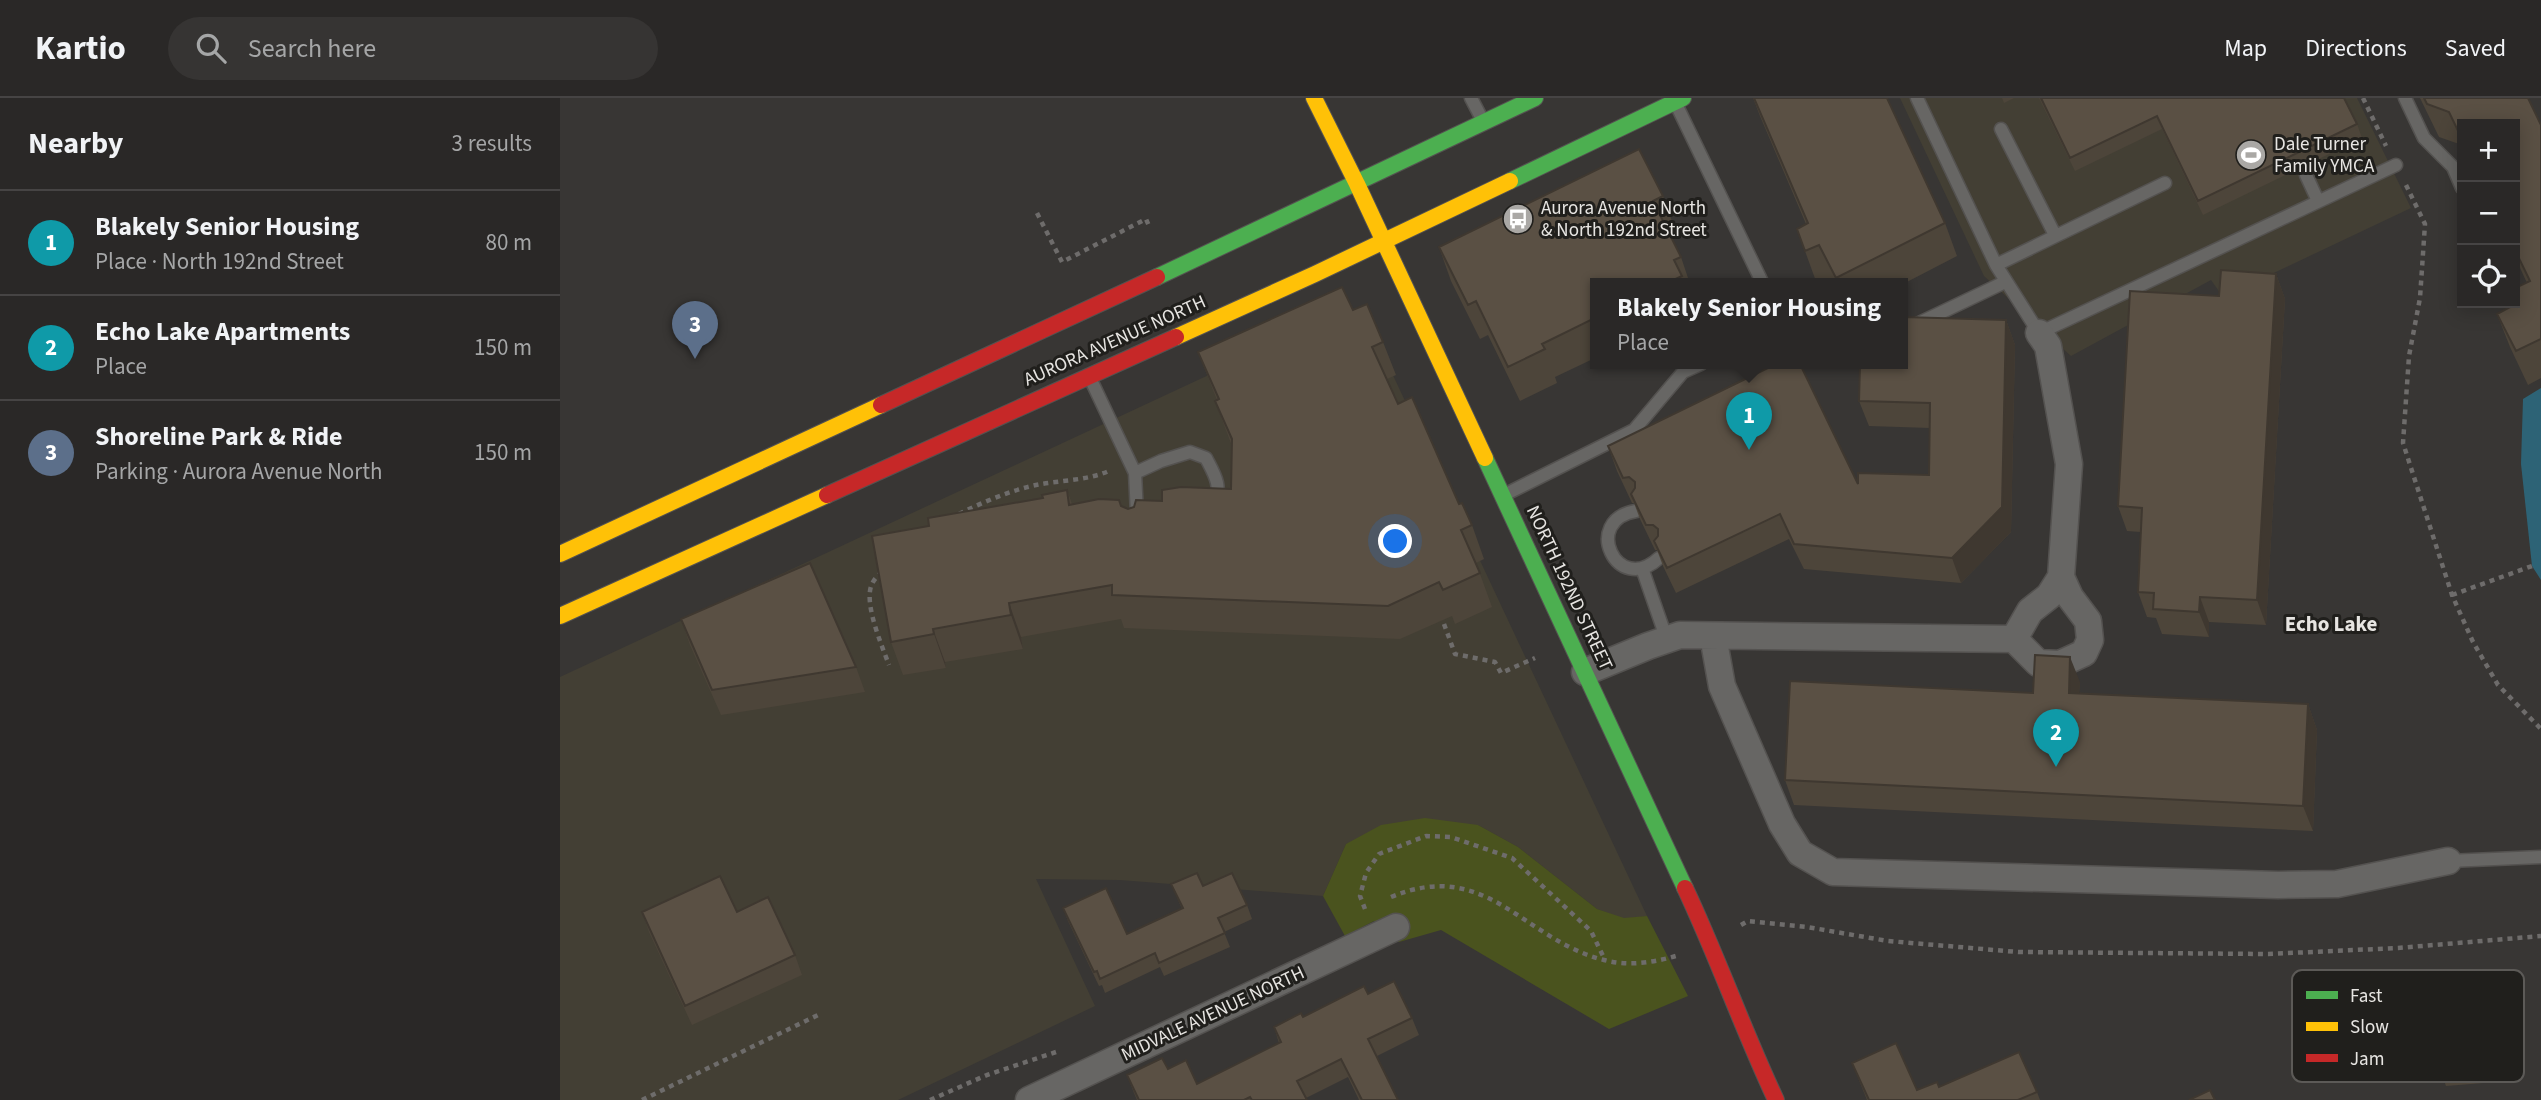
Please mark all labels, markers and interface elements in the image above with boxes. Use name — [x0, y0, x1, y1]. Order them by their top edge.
search box — [168, 17, 658, 80]
text: Kartio — [35, 25, 126, 72]
icon: search — [192, 29, 230, 67]
text: Search here — [248, 30, 376, 67]
text: Map — [2224, 31, 2267, 66]
text: Directions — [2305, 31, 2407, 66]
text: Saved — [2445, 31, 2506, 66]
map controls — [2457, 119, 2520, 308]
button: + — [2457, 119, 2520, 182]
text: Nearby — [28, 122, 123, 165]
text: 3 results — [452, 127, 532, 160]
place label: Dale Turner Family YMCA — [2274, 131, 2375, 180]
sports icon: Dale Turner Family YMCA — [2234, 138, 2268, 172]
button: − — [2457, 182, 2520, 245]
place label: Aurora Avenue North & North 192nd Street — [1541, 195, 1707, 244]
bus stop icon: Aurora Avenue North & North 192nd Street — [1501, 202, 1535, 236]
text: Blakely Senior Housing — [95, 208, 359, 245]
text: 1 — [45, 226, 57, 259]
text: 80 m — [485, 226, 532, 259]
text: Place · North 192nd Street — [95, 245, 344, 278]
button: locate — [2457, 245, 2520, 308]
popup — [1590, 278, 1908, 369]
street label: AURORA AVENUE NORTH — [1020, 289, 1210, 393]
text: Blakely Senior Housing — [1617, 289, 1881, 326]
pin: 3 — [672, 301, 718, 359]
text: Echo Lake Apartments — [95, 313, 350, 350]
text: Place — [1617, 326, 1669, 359]
text: 2 — [45, 331, 57, 364]
text: 150 m — [474, 331, 532, 364]
text: Place — [95, 350, 147, 383]
pin: 1 — [1726, 392, 1772, 450]
text: Shoreline Park & Ride — [95, 418, 343, 455]
text: 3 — [45, 436, 57, 469]
text: 150 m — [474, 436, 532, 469]
text: Parking · Aurora Avenue North — [95, 455, 383, 488]
street label: NORTH 192ND STREET — [1519, 501, 1619, 675]
your location — [1378, 524, 1412, 558]
district label: Echo Lake — [2285, 609, 2377, 639]
pin: 2 — [2033, 709, 2079, 767]
street label: MIDVALE AVENUE NORTH — [1117, 960, 1309, 1068]
legend — [2292, 970, 2524, 1082]
text: Fast — [2350, 983, 2383, 1010]
text: Slow — [2350, 1014, 2389, 1041]
text: Jam — [2350, 1046, 2384, 1073]

